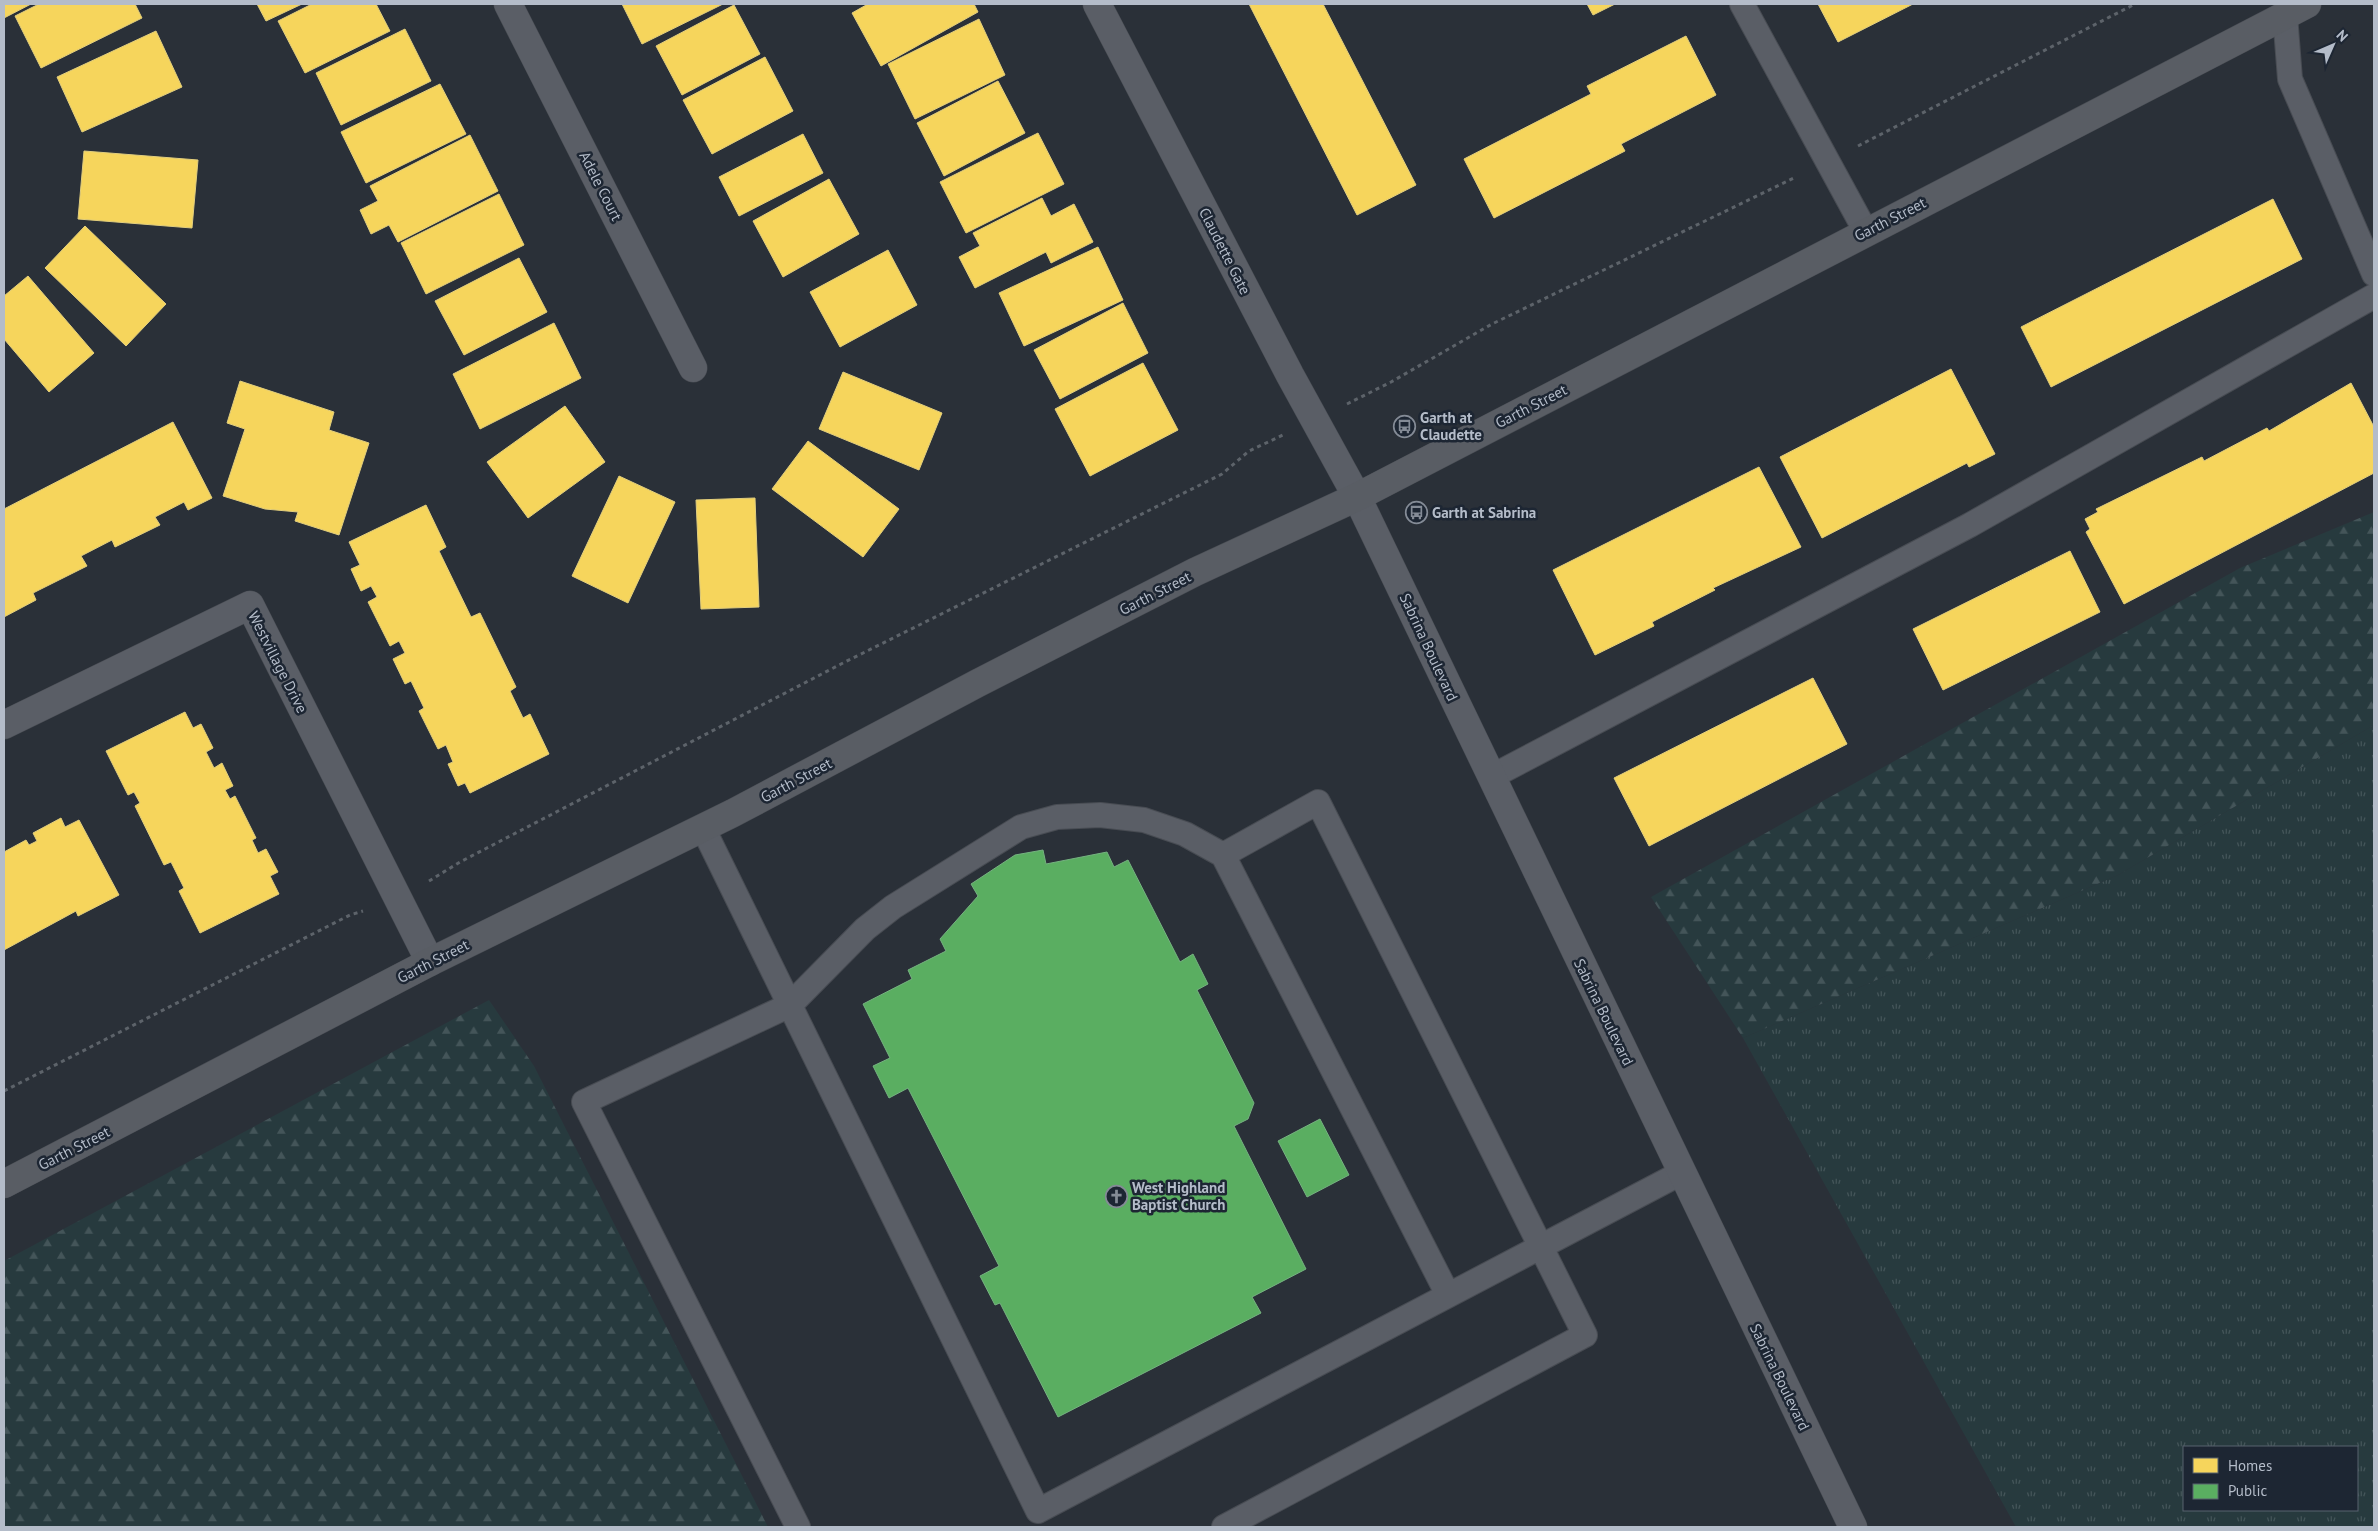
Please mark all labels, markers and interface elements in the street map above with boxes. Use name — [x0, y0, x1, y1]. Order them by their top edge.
north arrow — [2308, 20, 2358, 70]
text: N — [2333, 26, 2352, 45]
street label: Adele Court — [575, 148, 627, 224]
street label: Garth Street — [1851, 193, 1929, 245]
street label: Claudette Gate — [1195, 204, 1255, 298]
street label: Garth Street — [1492, 380, 1570, 432]
place label: Garth at Claudette — [1420, 408, 1482, 444]
bus stop icon: Garth at Claudette — [1392, 414, 1416, 438]
bus stop icon: Garth at Sabrina — [1404, 500, 1428, 524]
place label: Garth at Sabrina — [1432, 503, 1536, 522]
street label: Garth Street — [1116, 567, 1194, 619]
street label: Sabrina Boulevard — [1396, 590, 1462, 704]
street label: Westvillage Drive — [244, 608, 312, 716]
street label: Garth Street — [757, 753, 835, 807]
street label: Garth Street — [394, 935, 472, 987]
street label: Sabrina Boulevard — [1570, 955, 1638, 1069]
street label: Garth Street — [35, 1122, 113, 1174]
place label: West Highland Baptist Church — [1132, 1178, 1225, 1214]
church icon: West Highland Baptist Church — [1104, 1184, 1128, 1208]
street label: Sabrina Boulevard — [1746, 1320, 1814, 1434]
legend — [2183, 1446, 2358, 1511]
text: Homes — [2228, 1456, 2272, 1475]
text: Public — [2228, 1481, 2267, 1500]

